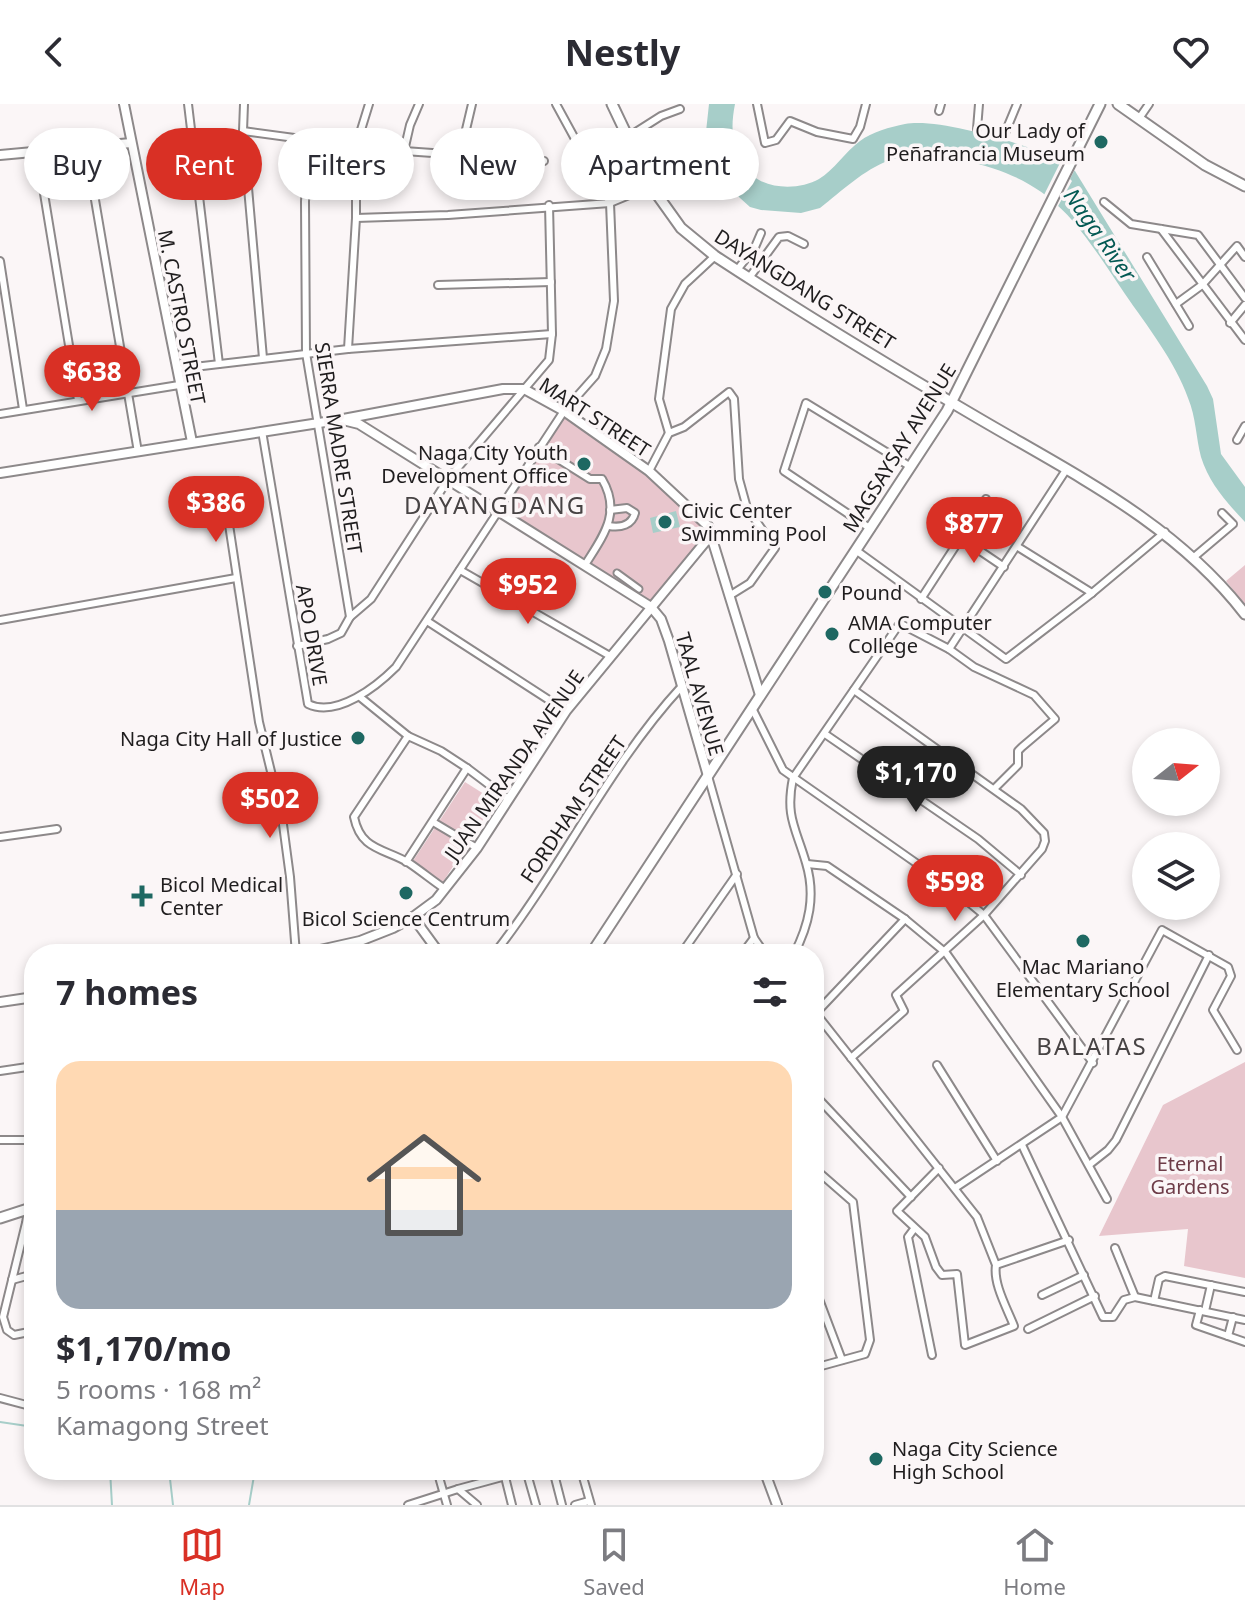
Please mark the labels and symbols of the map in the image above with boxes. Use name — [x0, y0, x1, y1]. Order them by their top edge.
place label: Our Lady of Peñafrancia Museum — [886, 117, 1086, 167]
marker: Our Lady of Peñafrancia Museum — [1092, 133, 1110, 151]
water label: Naga River — [1058, 181, 1145, 288]
street label: DAYANGDANG STREET — [710, 222, 900, 356]
street label: M. CASTRO STREET — [152, 227, 212, 407]
street label: SIERRA MADRE STREET — [309, 340, 369, 556]
pin: $638 — [45, 345, 139, 413]
street label: MAGSAYSAY AVENUE — [836, 359, 962, 537]
street label: MART STREET — [534, 371, 656, 463]
place label: Naga City Youth Development Office — [381, 439, 568, 489]
marker: Naga City Youth Development Office — [575, 455, 593, 473]
pin: $386 — [169, 476, 263, 544]
district label: DAYANGDANG — [404, 488, 586, 521]
place label: Civic Center Swimming Pool — [681, 497, 827, 547]
pin: $877 — [927, 497, 1021, 565]
marker: Civic Center Swimming Pool — [656, 513, 674, 531]
pin: $952 — [481, 558, 575, 626]
place label: Pound — [841, 579, 902, 606]
street label: APO DRIVE — [290, 582, 334, 688]
marker: Pound — [816, 583, 834, 601]
place label: AMA Computer College — [848, 609, 992, 659]
marker: AMA Computer College — [823, 625, 841, 643]
street label: TAAL AVENUE — [670, 629, 730, 759]
street label: JUAN MIRANDA AVENUE — [437, 664, 590, 867]
place label: Naga City Hall of Justice — [120, 725, 342, 752]
north arrow — [1132, 728, 1220, 816]
marker: Naga City Hall of Justice — [349, 729, 367, 747]
street label: FORDHAM STREET — [514, 730, 632, 888]
pin: $1,170 — [851, 746, 981, 814]
pin: $502 — [223, 772, 317, 840]
pin: $598 — [908, 855, 1002, 923]
place label: Bicol Medical Center — [160, 871, 283, 921]
marker: Bicol Science Centrum — [397, 884, 415, 902]
marker: Bicol Medical Center — [131, 885, 153, 907]
place label: Bicol Science Centrum — [302, 905, 510, 932]
marker: Mac Mariano Elementary School — [1074, 932, 1092, 950]
place label: Mac Mariano Elementary School — [996, 953, 1170, 1003]
district label: BALATAS — [1036, 1029, 1148, 1062]
park label: Eternal Gardens — [1150, 1150, 1230, 1200]
place label: Naga City Science High School — [892, 1435, 1058, 1485]
marker: Naga City Science High School — [867, 1450, 885, 1468]

